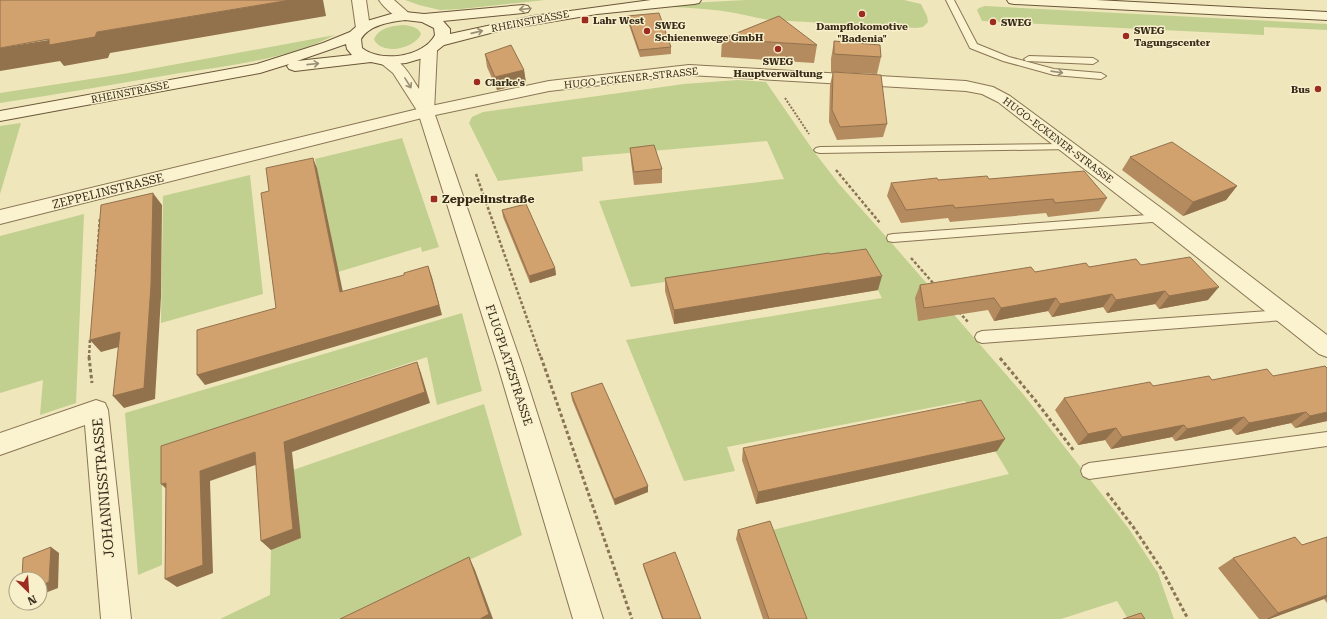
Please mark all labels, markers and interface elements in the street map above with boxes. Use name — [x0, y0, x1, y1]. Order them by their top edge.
one-way arrow — [519, 5, 532, 13]
street label: RHEINSTRASSE — [490, 8, 570, 34]
marker: Dampflokomotive "Badenia" — [857, 9, 867, 19]
marker: Lahr West — [580, 15, 590, 25]
place label: Lahr West — [593, 15, 644, 26]
marker: SWEG — [988, 17, 998, 27]
place label: SWEG — [1001, 17, 1032, 28]
place label: SWEG Schienenwege GmbH — [655, 20, 763, 43]
place label: Dampflokomotive "Badenia" — [816, 21, 908, 44]
place label: SWEG Tagungscenter — [1134, 25, 1211, 48]
marker: SWEG Schienenwege GmbH — [642, 26, 652, 36]
one-way arrow — [470, 28, 483, 35]
marker: SWEG Tagungscenter — [1121, 31, 1131, 41]
marker: SWEG Hauptverwaltung — [773, 44, 783, 54]
place label: SWEG Hauptverwaltung — [733, 56, 823, 79]
one-way arrow — [306, 60, 319, 68]
street label: HUGO-ECKENER-STRASSE — [563, 65, 699, 91]
one-way arrow — [1051, 68, 1064, 76]
one-way arrow — [404, 77, 412, 88]
marker: Clarke's — [472, 77, 482, 87]
place label: Clarke's — [485, 77, 525, 88]
street label: RHEINSTRASSE — [90, 79, 170, 105]
place label: Bus — [1291, 84, 1310, 95]
marker: Bus — [1313, 84, 1323, 94]
street label: HUGO-ECKENER-STRASSE — [1001, 95, 1115, 185]
street label: ZEPPELINSTRASSE — [51, 170, 165, 212]
place label: Zeppelinstraße — [442, 192, 534, 206]
marker: Zeppelinstraße — [429, 194, 439, 204]
street label: FLUGPLATZSTRASSE — [483, 303, 535, 427]
street label: JOHANNISSTRASSE — [89, 417, 117, 559]
north arrow — [8, 571, 48, 611]
text: N — [25, 592, 39, 608]

